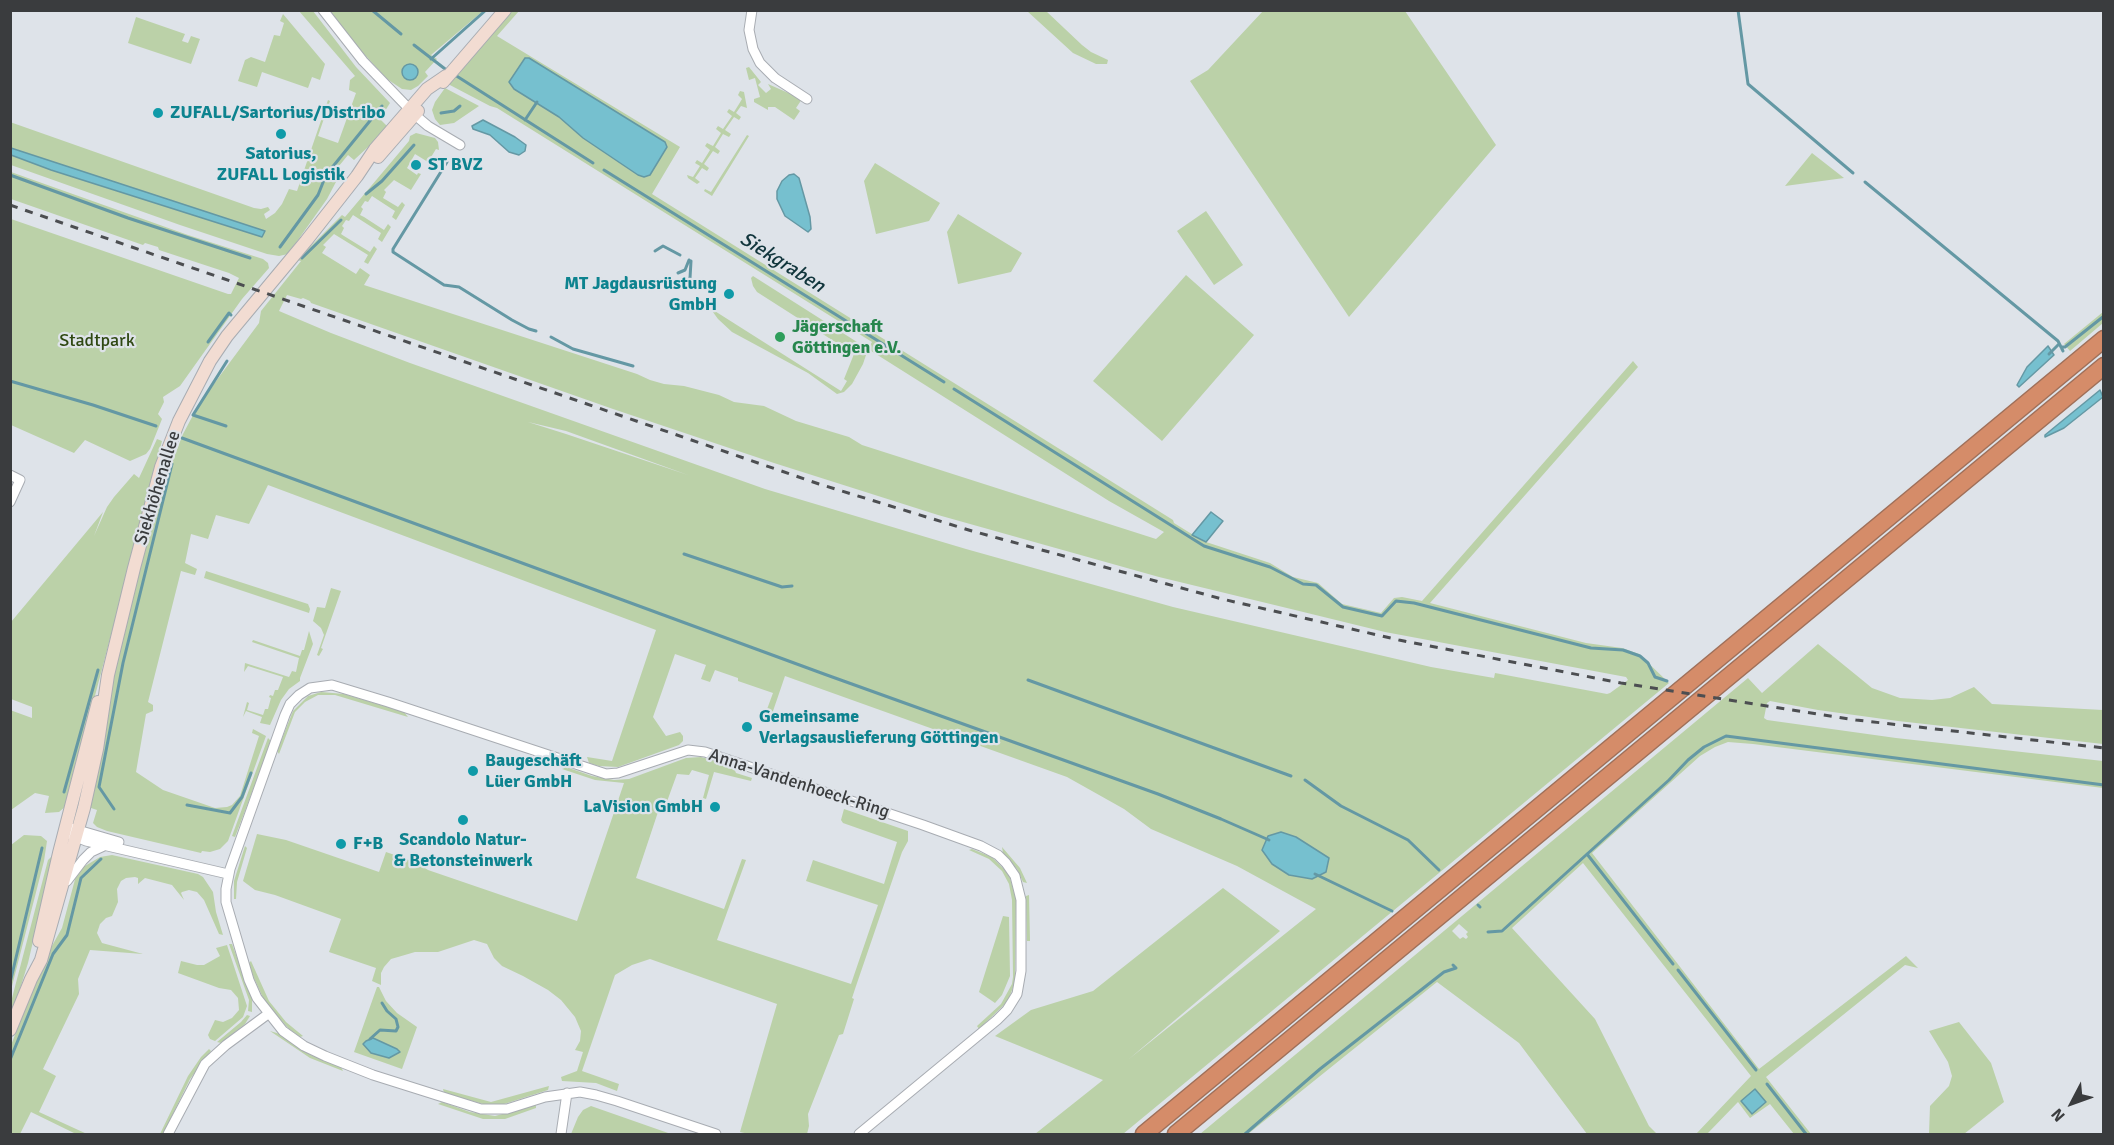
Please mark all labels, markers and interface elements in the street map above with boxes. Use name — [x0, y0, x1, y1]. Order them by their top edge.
place label: ZUFALL/Sartorius/Distribo — [170, 102, 385, 124]
marker: ZUFALL/Sartorius/Distribo — [151, 106, 165, 120]
marker: Satorius, ZUFALL Logistik — [274, 127, 288, 141]
place label: Satorius, ZUFALL Logistik — [217, 143, 345, 186]
place label: ST BVZ — [428, 154, 483, 176]
marker: ST BVZ — [409, 158, 423, 172]
water label: Siekgraben — [735, 227, 829, 299]
place label: MT Jagdausrüstung GmbH — [564, 273, 717, 316]
marker: MT Jagdausrüstung GmbH — [722, 287, 736, 301]
place label: Jägerschaft Göttingen e.V. — [792, 316, 902, 358]
park label: Stadtpark — [59, 330, 135, 352]
marker: Jägerschaft Göttingen e.V. — [773, 330, 787, 344]
street label: Siekhöhenallee — [130, 428, 186, 548]
place label: Gemeinsame Verlagsauslieferung Göttingen — [759, 706, 999, 748]
marker: Gemeinsame Verlagsauslieferung Göttingen — [740, 720, 754, 734]
street label: Anna-Vandenhoeck-Ring — [706, 745, 892, 823]
place label: Baugeschäft Lüer GmbH — [485, 750, 582, 792]
marker: Baugeschäft Lüer GmbH — [466, 764, 480, 778]
place label: LaVision GmbH — [583, 796, 703, 818]
marker: LaVision GmbH — [708, 800, 722, 814]
marker: Scandolo Natur- & Betonsteinwerk — [456, 813, 470, 827]
place label: Scandolo Natur- & Betonsteinwerk — [393, 829, 533, 872]
place label: F+B — [353, 833, 383, 855]
marker: F+B — [334, 837, 348, 851]
north arrow — [2042, 1073, 2102, 1133]
text: N — [2047, 1104, 2070, 1126]

